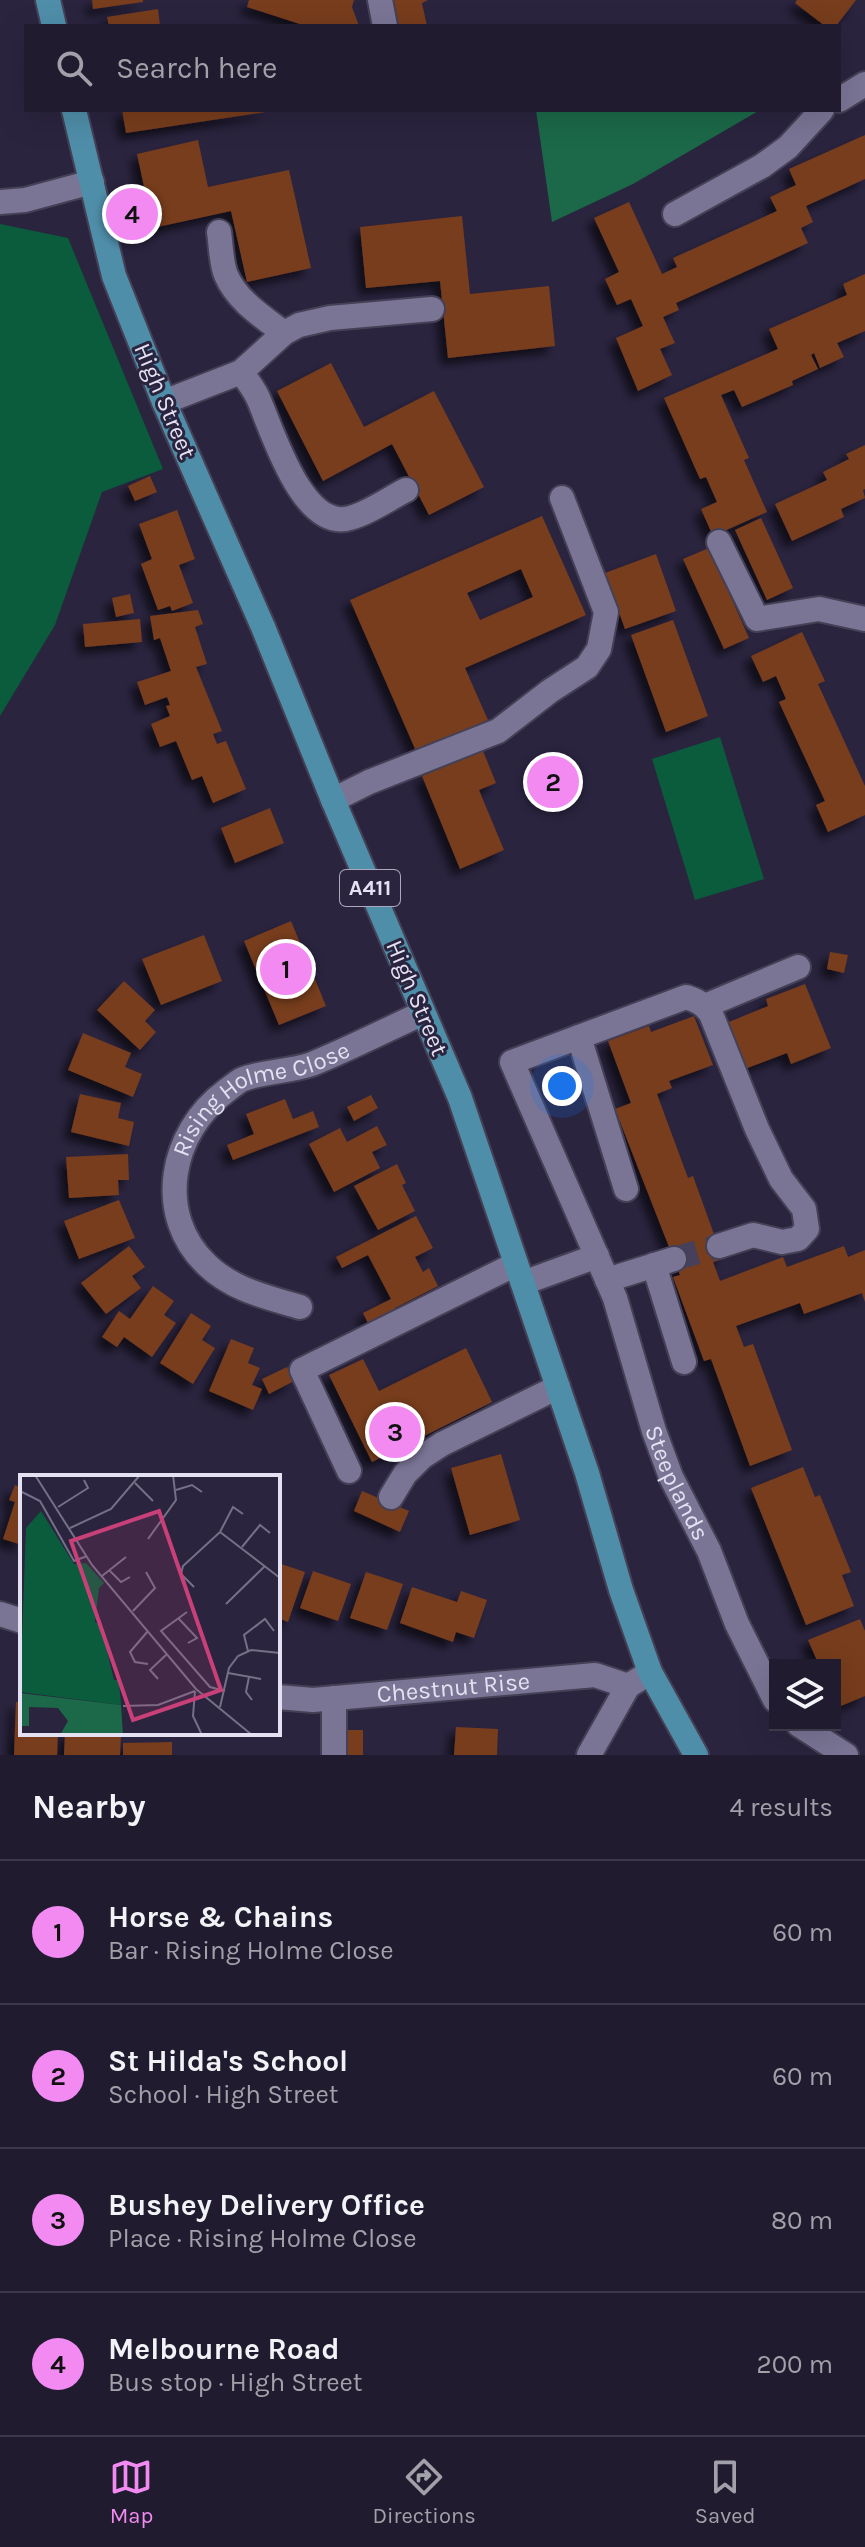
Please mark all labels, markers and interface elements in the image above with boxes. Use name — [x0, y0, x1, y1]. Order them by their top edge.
search box — [24, 24, 841, 112]
icon: search — [52, 46, 96, 90]
text: Search here — [116, 50, 277, 86]
pin: 4 — [106, 184, 158, 244]
street label: High Street — [128, 339, 202, 463]
pin: 2 — [527, 752, 579, 812]
road number: A411 — [340, 870, 400, 906]
street label: High Street — [380, 936, 454, 1060]
pin: 1 — [260, 939, 312, 999]
street label: Rising Holme Close — [167, 1036, 354, 1160]
your location — [542, 1066, 582, 1106]
pin: 3 — [369, 1402, 421, 1462]
street label: Steeplands — [639, 1421, 715, 1545]
inset map — [20, 1475, 280, 1735]
map controls — [769, 1659, 841, 1731]
button: layers — [769, 1659, 841, 1731]
street label: Chestnut Rise — [376, 1667, 531, 1708]
text: Nearby — [32, 1787, 146, 1827]
text: 4 results — [729, 1792, 833, 1823]
text: Horse & Chains — [108, 1899, 333, 1935]
text: 1 — [53, 1917, 63, 1948]
text: 60 m — [772, 1917, 833, 1948]
text: Bar · Rising Holme Close — [108, 1935, 394, 1966]
text: St Hilda's School — [108, 2043, 348, 2079]
text: 2 — [50, 2061, 66, 2092]
text: 60 m — [772, 2061, 833, 2092]
text: School · High Street — [108, 2079, 339, 2110]
text: Bushey Delivery Office — [108, 2187, 425, 2223]
text: 3 — [50, 2205, 66, 2236]
text: 80 m — [771, 2205, 833, 2236]
text: Place · Rising Holme Close — [108, 2223, 417, 2254]
text: Melbourne Road — [108, 2331, 340, 2367]
text: 4 — [50, 2349, 66, 2380]
text: 200 m — [757, 2349, 833, 2380]
text: Bus stop · High Street — [108, 2367, 363, 2398]
tab: Map — [109, 2455, 153, 2529]
tab: Directions — [372, 2455, 476, 2529]
tab: Saved — [695, 2455, 756, 2529]

